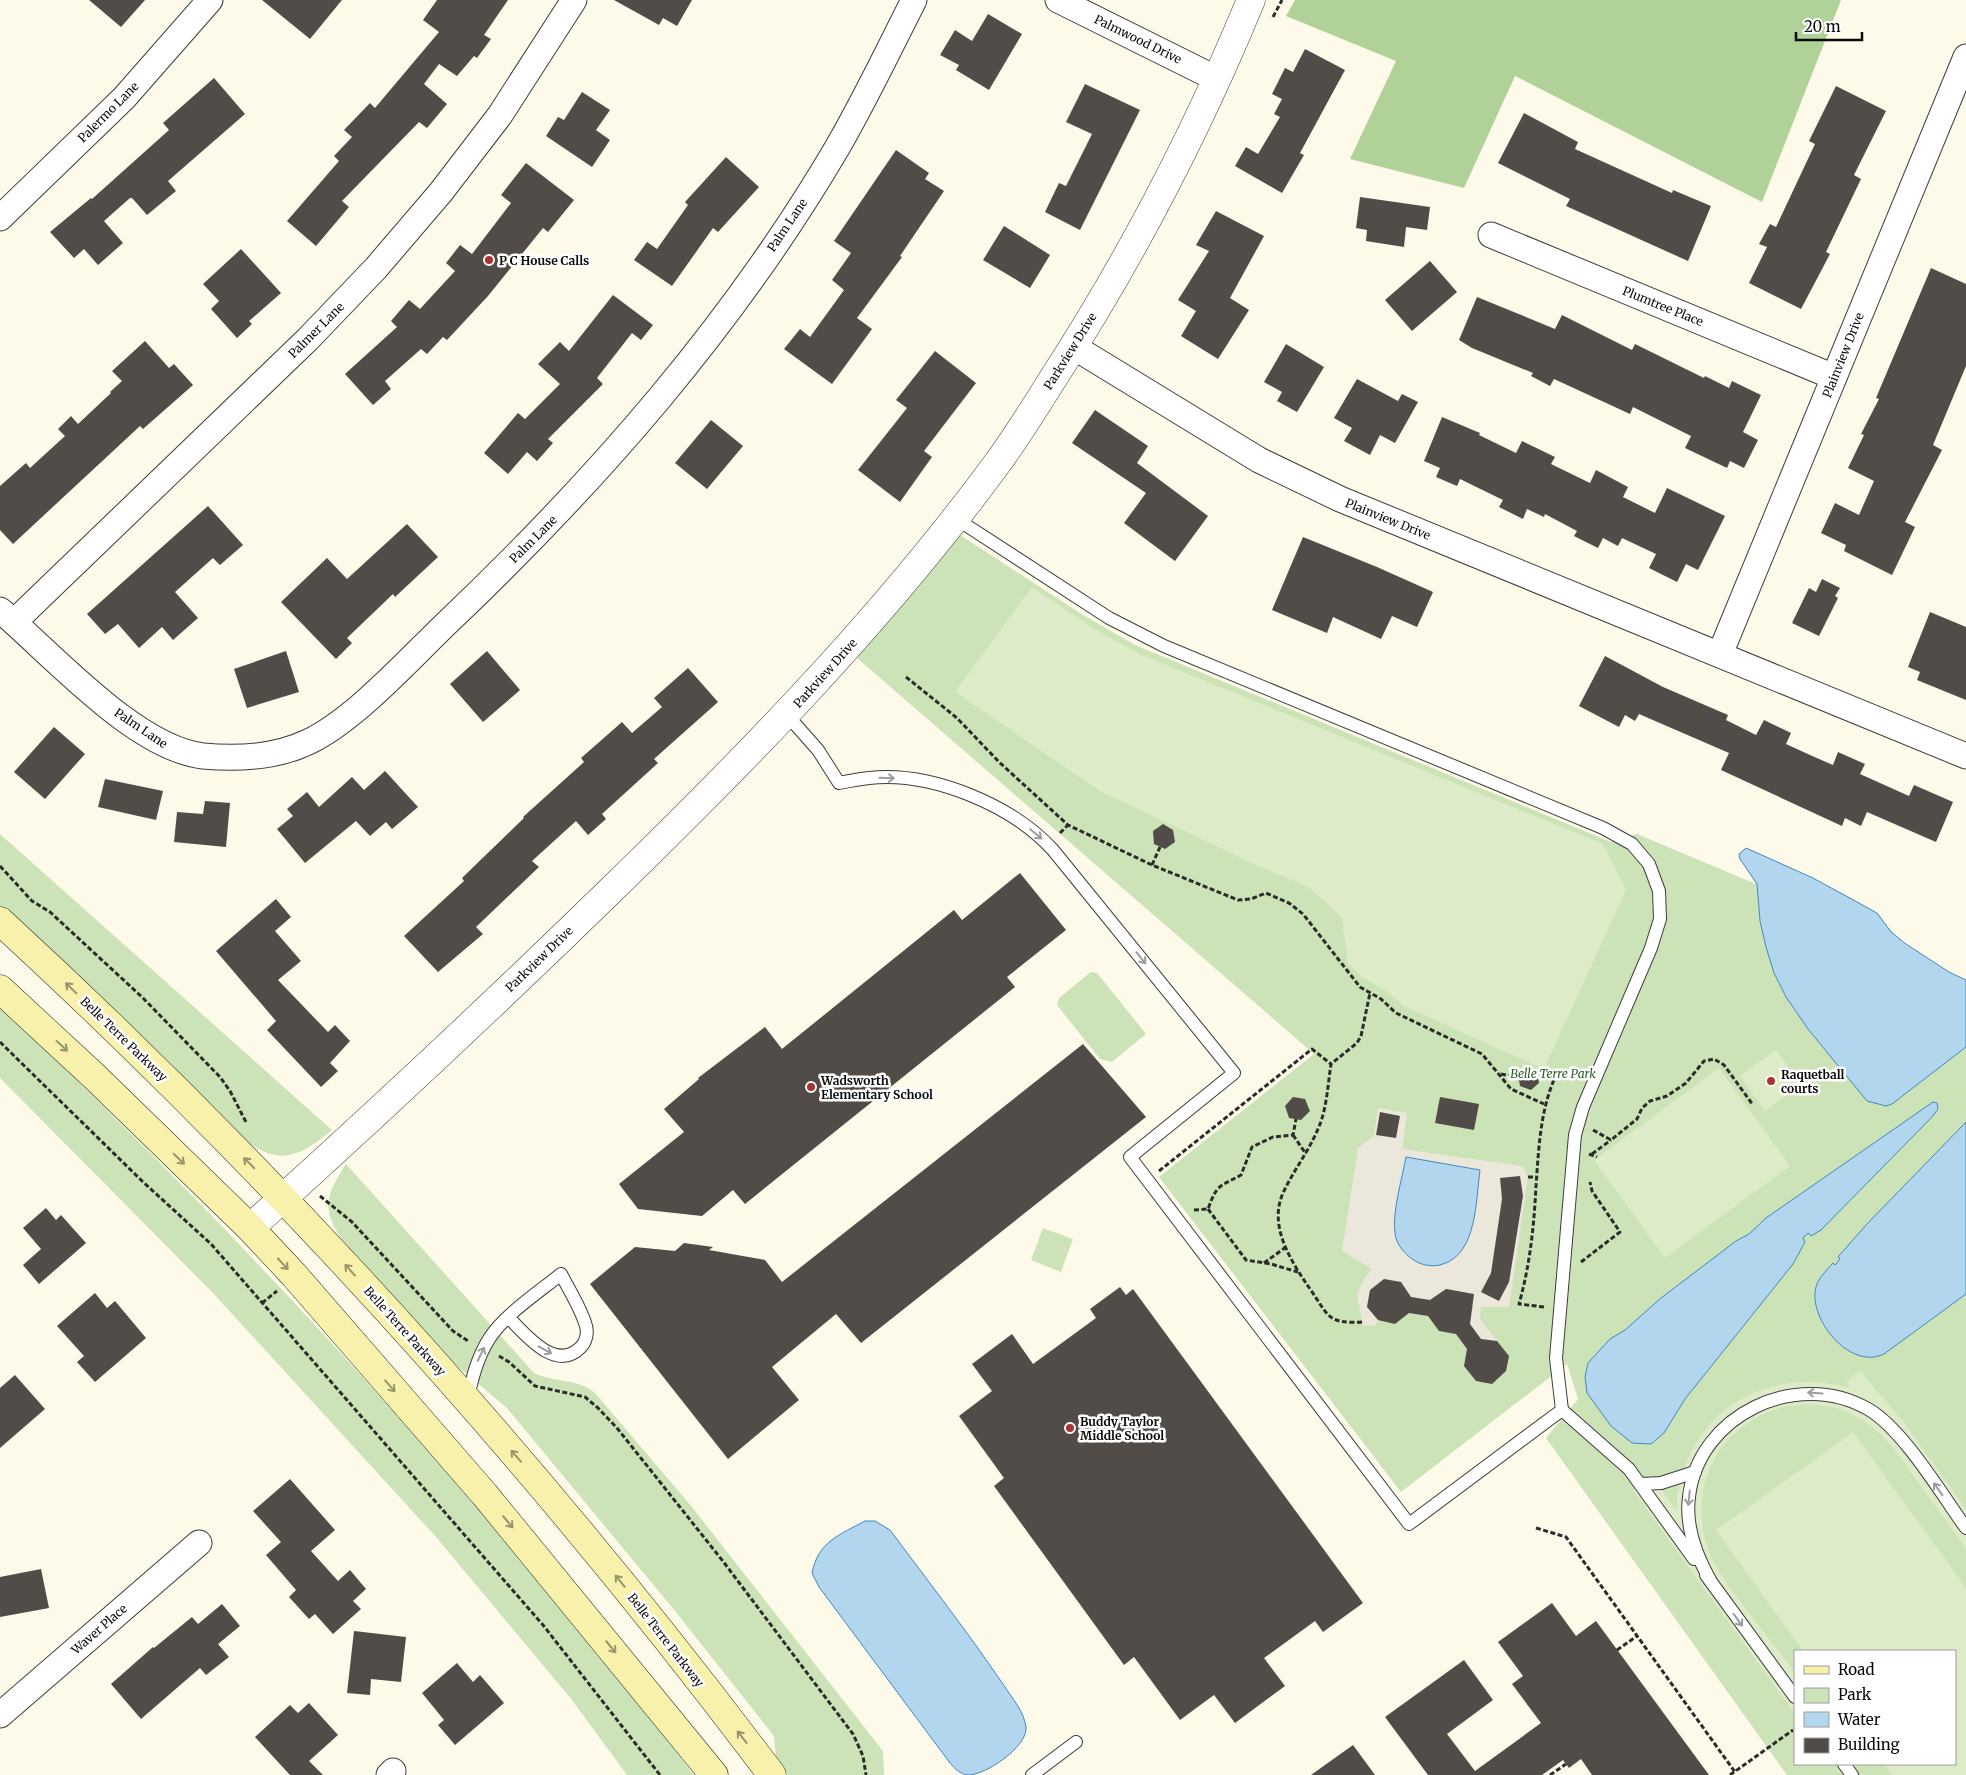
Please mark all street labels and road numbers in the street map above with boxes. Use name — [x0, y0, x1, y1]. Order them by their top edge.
street label: Palmwood Drive — [1092, 11, 1184, 67]
street label: Palermo Lane — [75, 79, 141, 145]
street label: Palm Lane — [764, 196, 810, 254]
street label: Plumtree Place — [1620, 283, 1706, 329]
street label: Palmer Lane — [285, 299, 347, 361]
street label: Parkview Drive — [1040, 310, 1100, 392]
street label: Plainview Drive — [1819, 310, 1867, 400]
street label: Plainview Drive — [1343, 495, 1433, 543]
street label: Palm Lane — [506, 512, 560, 566]
street label: Parkview Drive — [790, 635, 860, 711]
street label: Palm Lane — [112, 705, 170, 751]
street label: Parkview Drive — [502, 923, 576, 995]
street label: Belle Terre Parkway — [77, 994, 171, 1084]
street label: Belle Terre Parkway — [361, 1283, 449, 1379]
street label: Belle Terre Parkway — [625, 1590, 707, 1690]
street label: Waver Place — [67, 1601, 130, 1658]

